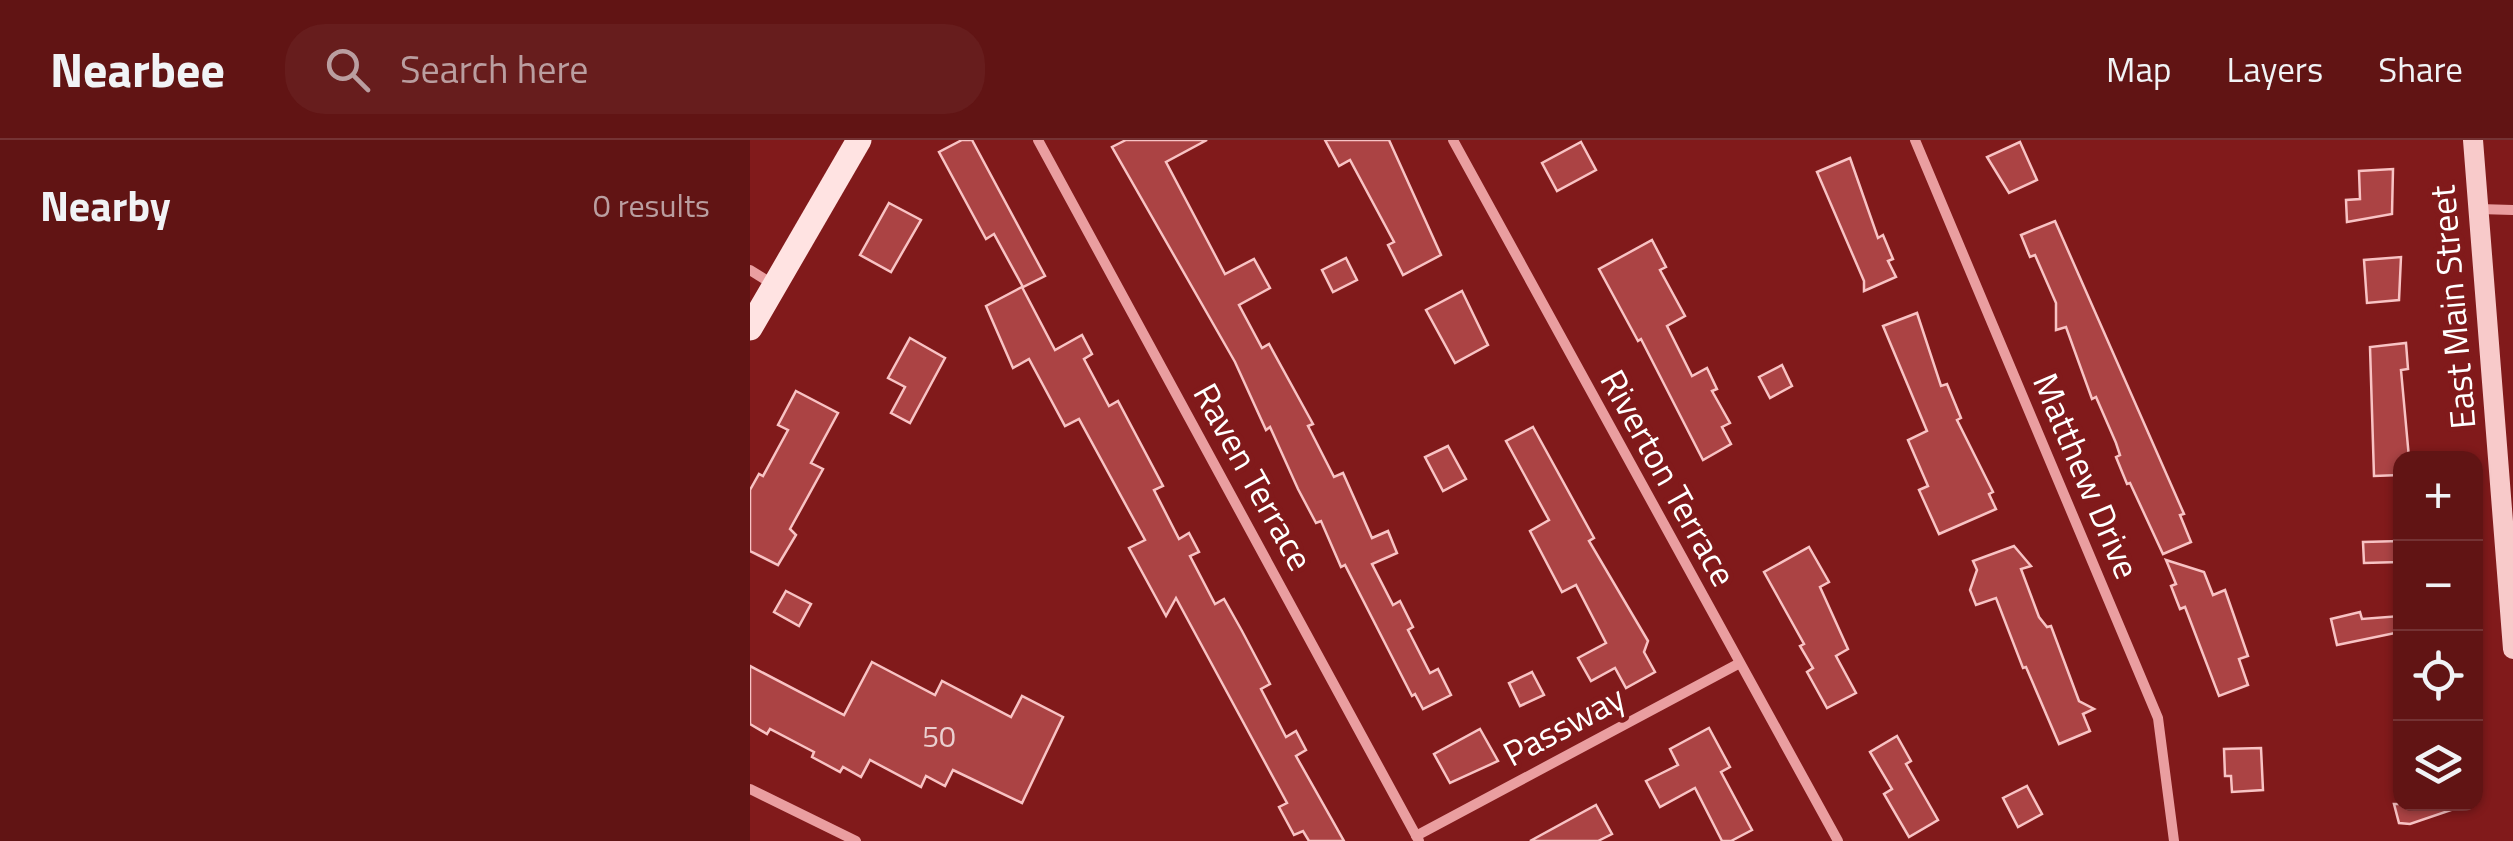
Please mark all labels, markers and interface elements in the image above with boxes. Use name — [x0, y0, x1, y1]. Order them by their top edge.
search box — [285, 24, 985, 114]
text: Nearbee — [50, 33, 225, 106]
text: Search here — [400, 40, 588, 98]
icon: search — [320, 42, 375, 97]
text: Map — [2106, 42, 2171, 96]
text: Layers — [2226, 42, 2323, 96]
text: Share — [2378, 42, 2463, 96]
text: Nearby — [40, 173, 171, 237]
text: 0 results — [593, 181, 710, 229]
street label: East Main Street — [2414, 183, 2490, 431]
street label: Riverton Terrace — [1587, 359, 1751, 596]
street label: Matthew Drive — [2019, 364, 2155, 587]
street label: Raven Terrace — [1180, 373, 1328, 580]
map controls — [2393, 451, 2483, 811]
button: + — [2393, 451, 2483, 541]
button: − — [2393, 541, 2483, 631]
button: locate — [2393, 631, 2483, 721]
street label: Passway — [1493, 670, 1634, 780]
house number: 50 — [922, 713, 956, 759]
button: layers — [2393, 721, 2483, 811]

